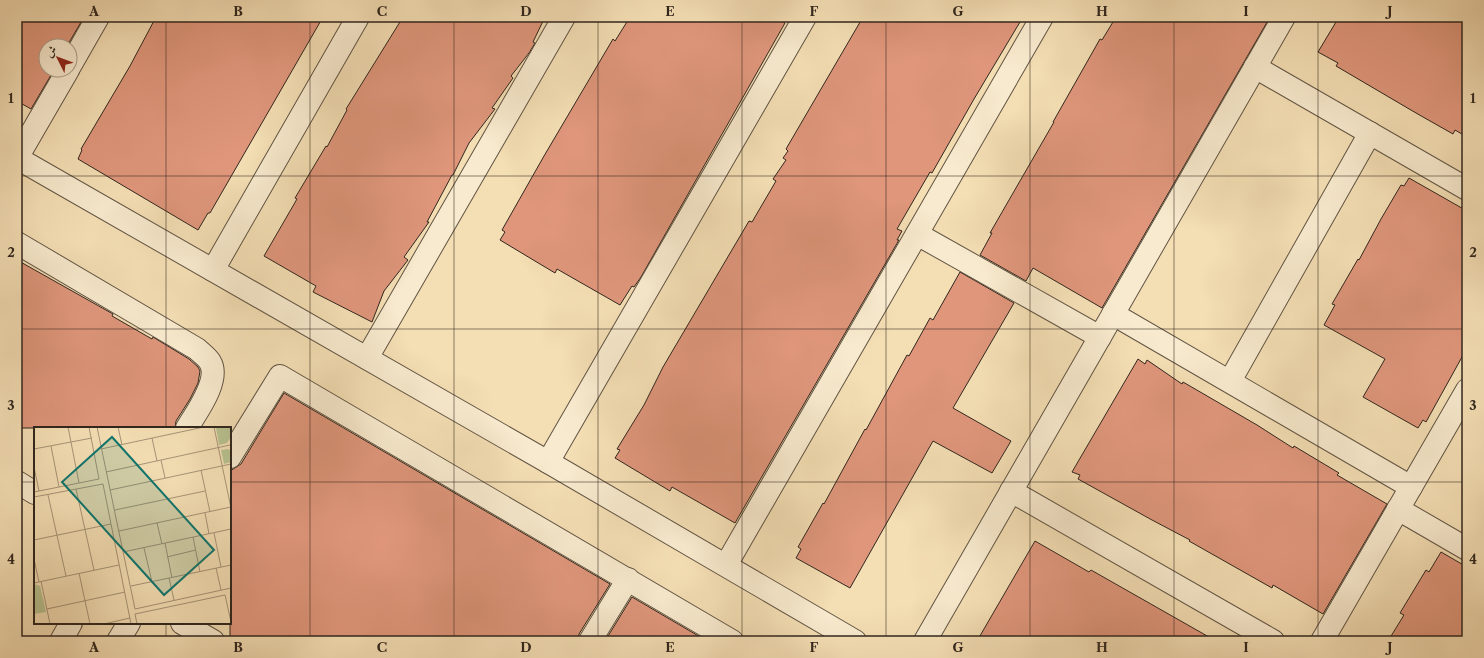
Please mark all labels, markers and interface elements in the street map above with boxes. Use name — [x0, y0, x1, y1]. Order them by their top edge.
text: A — [88, 3, 100, 19]
text: B — [233, 3, 243, 19]
text: C — [377, 3, 387, 19]
text: D — [520, 3, 532, 19]
text: E — [665, 3, 675, 19]
text: F — [810, 3, 819, 19]
text: G — [952, 3, 964, 19]
text: H — [1096, 3, 1108, 19]
text: I — [1243, 3, 1249, 19]
text: J — [1385, 3, 1393, 19]
north arrow — [38, 38, 78, 78]
text: ش — [42, 43, 59, 60]
text: 1 — [8, 90, 14, 106]
text: 1 — [1470, 90, 1476, 106]
text: 2 — [7, 244, 15, 260]
text: 2 — [1469, 244, 1477, 260]
text: 3 — [7, 397, 15, 413]
text: 3 — [1469, 397, 1477, 413]
inset map — [34, 427, 231, 624]
text: 4 — [7, 551, 15, 567]
text: 4 — [1469, 551, 1477, 567]
text: A — [88, 639, 100, 655]
text: B — [233, 639, 243, 655]
text: C — [377, 639, 387, 655]
text: D — [520, 639, 532, 655]
text: E — [665, 639, 675, 655]
text: F — [810, 639, 819, 655]
text: G — [952, 639, 964, 655]
text: H — [1096, 639, 1108, 655]
text: I — [1243, 639, 1249, 655]
text: J — [1385, 639, 1393, 655]

